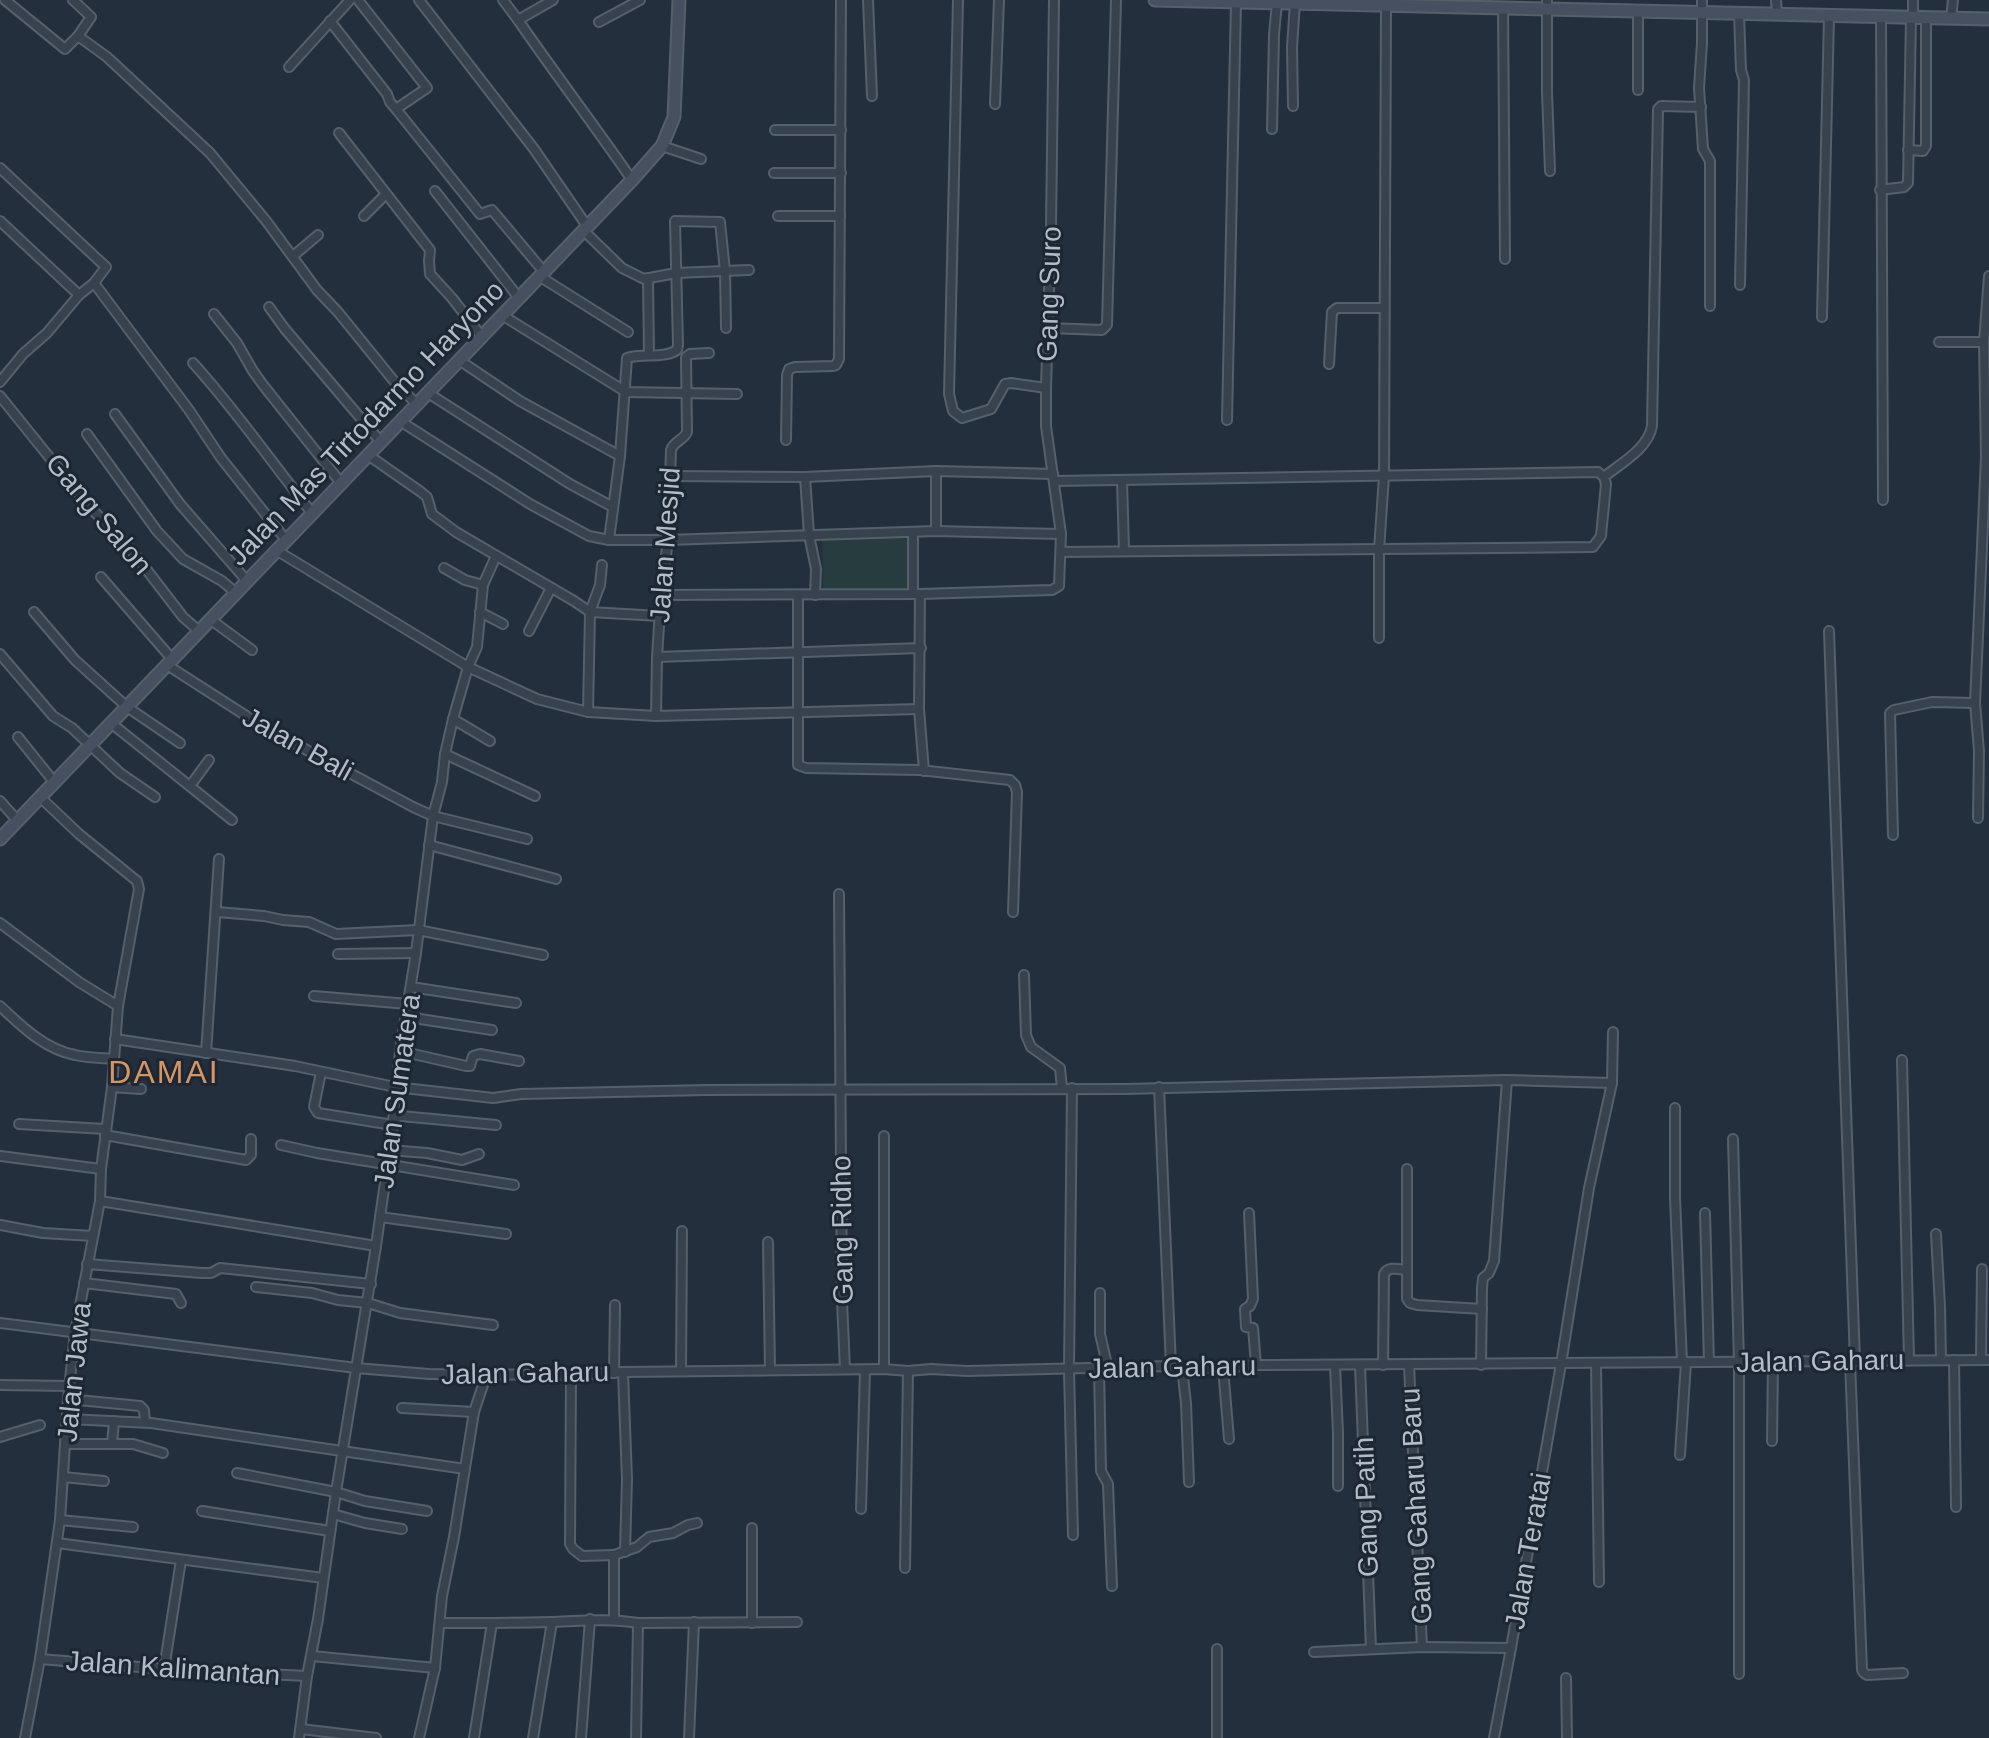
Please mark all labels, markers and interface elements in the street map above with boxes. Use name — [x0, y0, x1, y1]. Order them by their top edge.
street label: Gang Suro — [1031, 226, 1067, 362]
street label: Jalan Mas Tirtodarmo Haryono — [222, 275, 510, 571]
street label: Gang Salon — [40, 447, 158, 581]
street label: Jalan Mesjid — [644, 466, 686, 624]
street label: Jalan Bali — [237, 701, 359, 787]
street label: Jalan Sumatera — [368, 991, 426, 1190]
district label: DAMAI — [108, 1054, 220, 1090]
street label: Gang Ridho — [825, 1155, 859, 1305]
street label: Jalan Jawa — [51, 1300, 97, 1443]
street label: Jalan Gaharu — [1736, 1344, 1904, 1378]
street label: Jalan Gaharu — [1088, 1350, 1256, 1384]
street label: Jalan Gaharu — [441, 1356, 609, 1390]
street label: Gang Gaharu Baru — [1394, 1387, 1438, 1625]
street label: Gang Patih — [1348, 1436, 1384, 1578]
street label: Jalan Teratai — [1499, 1470, 1557, 1632]
street label: Jalan Kalimantan — [65, 1645, 281, 1691]

